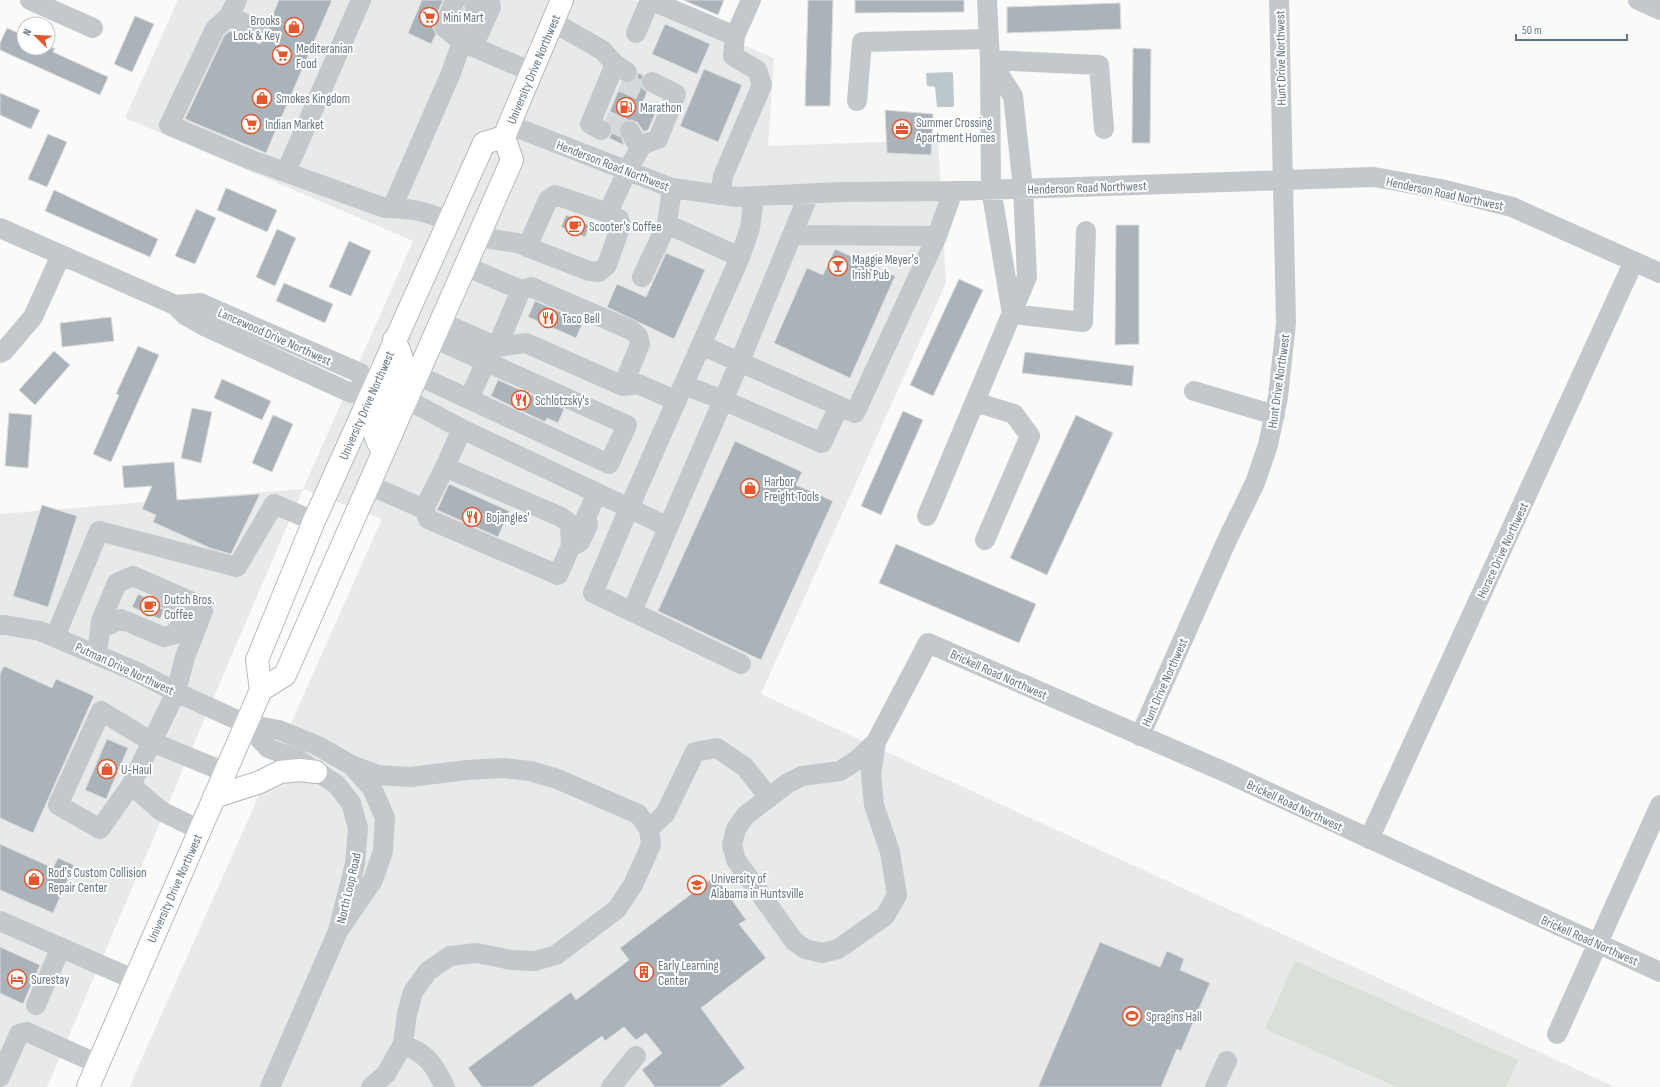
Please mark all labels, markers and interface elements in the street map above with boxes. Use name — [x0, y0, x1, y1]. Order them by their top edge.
supermarket icon: Mini Mart — [418, 6, 440, 28]
place label: Mini Mart — [443, 10, 484, 26]
street label: Hunt Drive Northwest — [1272, 10, 1290, 106]
street label: University Drive Northwest — [504, 12, 564, 127]
place label: Brooks Lock & Key — [233, 13, 280, 44]
north arrow — [16, 16, 56, 56]
shop icon: Brooks Lock & Key — [283, 16, 305, 38]
scale bar — [1516, 16, 1627, 42]
text: 50 m — [1522, 23, 1542, 38]
text: N — [20, 27, 35, 37]
place label: Mediteranian Food — [296, 41, 353, 72]
supermarket icon: Mediteranian Food — [271, 44, 293, 66]
shop icon: Smokes Kingdom — [251, 87, 273, 109]
place label: Smokes Kingdom — [276, 91, 350, 107]
fuel station icon: Marathon — [615, 96, 637, 118]
place label: Marathon — [640, 100, 682, 116]
supermarket icon: Indian Market — [240, 113, 262, 135]
place label: Summer Crossing Apartment Homes — [915, 115, 996, 146]
place label: Indian Market — [265, 117, 324, 133]
office icon: Summer Crossing Apartment Homes — [891, 118, 913, 140]
street label: Henderson Road Northwest — [554, 137, 671, 195]
street label: Henderson Road Northwest — [1385, 174, 1505, 214]
street label: Henderson Road Northwest — [1027, 178, 1147, 198]
cafe icon: Scooter's Coffee — [564, 215, 586, 237]
place label: Scooter's Coffee — [589, 219, 661, 235]
place label: Maggie Meyer's Irish Pub — [852, 252, 919, 283]
bar icon: Maggie Meyer's Irish Pub — [827, 255, 849, 277]
street label: Lancewood Drive Northwest — [215, 305, 334, 369]
restaurant icon: Taco Bell — [537, 307, 559, 329]
place label: Taco Bell — [562, 311, 600, 327]
street label: Hunt Drive Northwest — [1264, 333, 1294, 429]
street label: University Drive Northwest — [336, 348, 398, 462]
restaurant icon: Schlotzsky's — [510, 389, 532, 411]
place label: Schlotzsky's — [535, 393, 590, 409]
place label: Harbor Freight Tools — [764, 474, 820, 505]
shop icon: Harbor Freight Tools — [739, 477, 761, 499]
street label: Horace Drive Northwest — [1474, 500, 1532, 601]
restaurant icon: Bojangles' — [461, 506, 483, 528]
place label: Bojangles' — [486, 510, 530, 526]
place label: Dutch Bros. Coffee — [164, 592, 214, 623]
cafe icon: Dutch Bros. Coffee — [139, 595, 161, 617]
street label: Hunt Drive Northwest — [1138, 636, 1192, 729]
street label: Putman Drive Northwest — [73, 639, 177, 699]
street label: Brickell Road Northwest — [948, 646, 1050, 703]
shop icon: U-Haul — [96, 758, 118, 780]
place label: U-Haul — [121, 762, 152, 778]
street label: Brickell Road Northwest — [1244, 777, 1345, 835]
street label: University Drive Northwest — [144, 831, 206, 945]
street label: North Loop Road — [333, 851, 365, 925]
place label: Rod's Custom Collision Repair Center — [48, 865, 147, 896]
shop icon: Rod's Custom Collision Repair Center — [23, 868, 45, 890]
place label: University of Alabama in Huntsville — [710, 871, 804, 902]
school or university icon: University of Alabama in Huntsville — [686, 874, 708, 896]
street label: Brickell Road Northwest — [1539, 912, 1641, 969]
place label: Early Learning Center — [658, 958, 719, 989]
building icon: Early Learning Center — [633, 961, 655, 983]
hotel icon: Surestay — [6, 968, 28, 990]
place label: Surestay — [31, 972, 69, 988]
sports icon: Spragins Hall — [1121, 1005, 1143, 1027]
place label: Spragins Hall — [1146, 1009, 1202, 1025]

